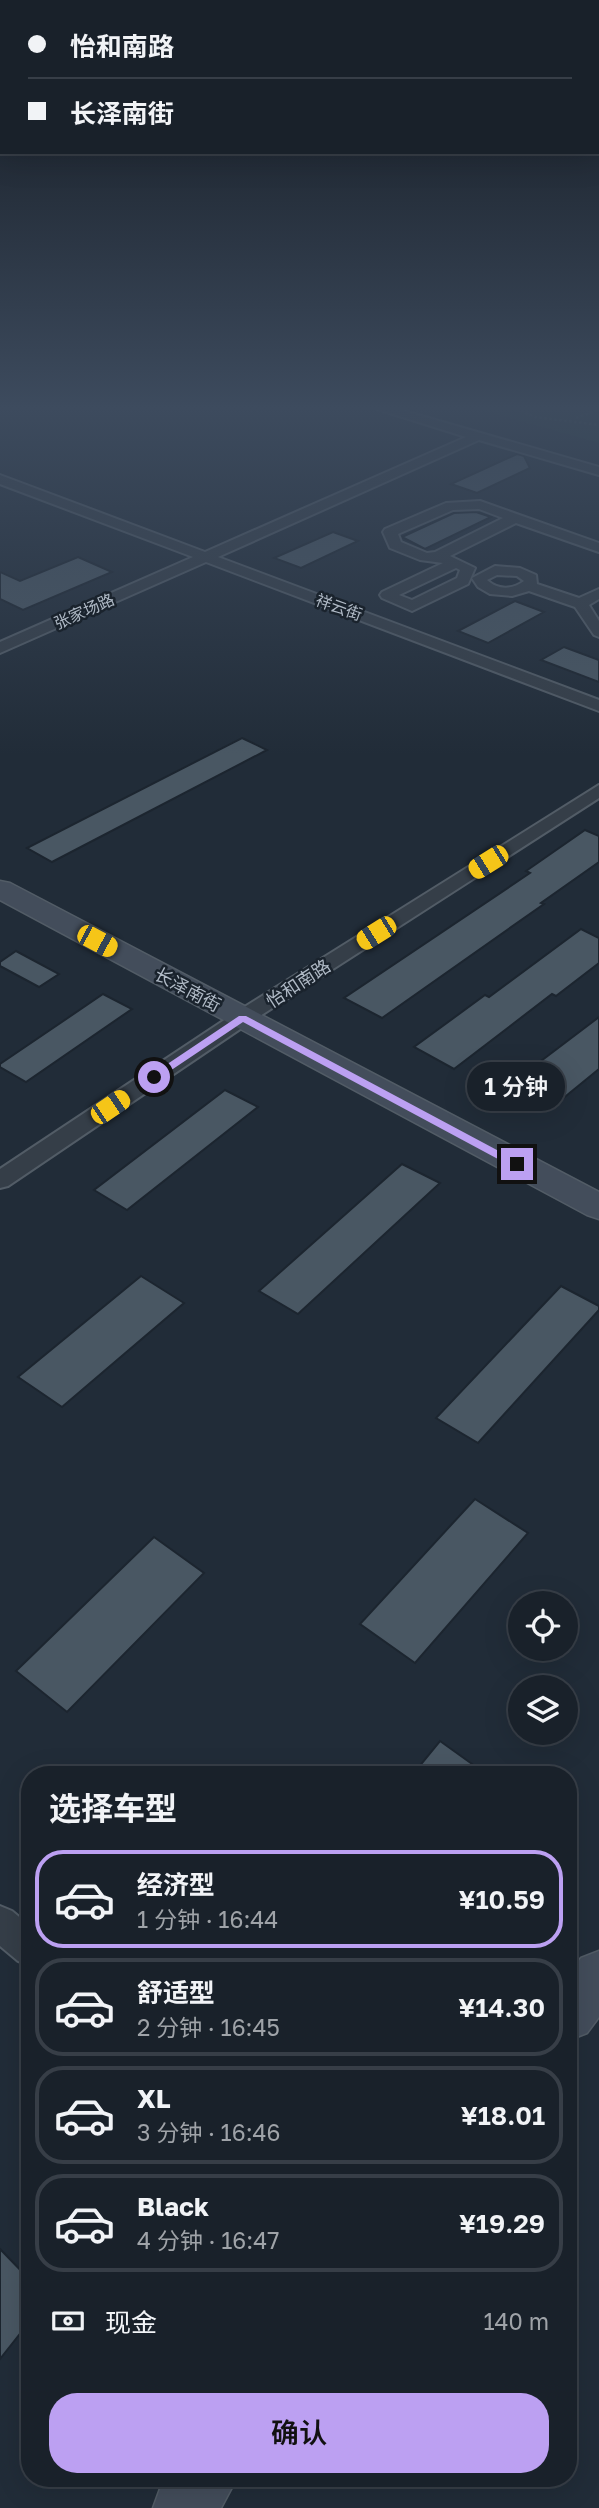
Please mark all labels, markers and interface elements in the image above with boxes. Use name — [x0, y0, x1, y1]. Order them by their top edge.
text: 怡和南路 — [70, 31, 174, 62]
text: 长泽南街 — [70, 98, 174, 129]
street label: 张家场路 — [51, 589, 117, 633]
street label: 祥云街 — [313, 589, 365, 625]
car — [465, 842, 512, 882]
car — [353, 913, 400, 953]
car — [74, 922, 121, 960]
street label: 怡和南路 — [262, 954, 334, 1012]
street label: 长泽南街 — [151, 962, 225, 1016]
route start — [138, 1061, 170, 1093]
callout: 1 分钟 — [468, 1062, 566, 1112]
text: 1 分钟 — [484, 1072, 548, 1100]
car — [87, 1087, 134, 1127]
route end — [501, 1148, 533, 1180]
map controls — [508, 1591, 578, 1745]
button: locate — [508, 1591, 578, 1661]
button: layers — [508, 1675, 578, 1745]
text: 选择车型 — [49, 1789, 177, 1827]
icon: car — [53, 1868, 116, 1931]
text: 经济型 — [137, 1869, 215, 1900]
text: ¥10.59 — [459, 1884, 545, 1915]
text: 1 分钟 · 16:44 — [137, 1905, 278, 1933]
icon: car — [53, 1976, 116, 2039]
text: 舒适型 — [137, 1977, 215, 2008]
text: ¥14.30 — [458, 1992, 545, 2023]
text: 2 分钟 · 16:45 — [137, 2013, 280, 2041]
text: XL — [137, 2083, 171, 2114]
icon: car — [53, 2084, 116, 2147]
text: ¥18.01 — [461, 2100, 545, 2131]
text: 3 分钟 · 16:46 — [137, 2118, 281, 2146]
text: Black — [137, 2191, 209, 2222]
icon: car — [53, 2192, 116, 2255]
text: ¥19.29 — [459, 2208, 545, 2239]
text: 4 分钟 · 16:47 — [137, 2226, 279, 2254]
icon: cash — [49, 2302, 87, 2340]
text: 现金 — [105, 2307, 157, 2338]
text: 140 m — [483, 2307, 549, 2335]
button: 确认 — [49, 2393, 549, 2473]

